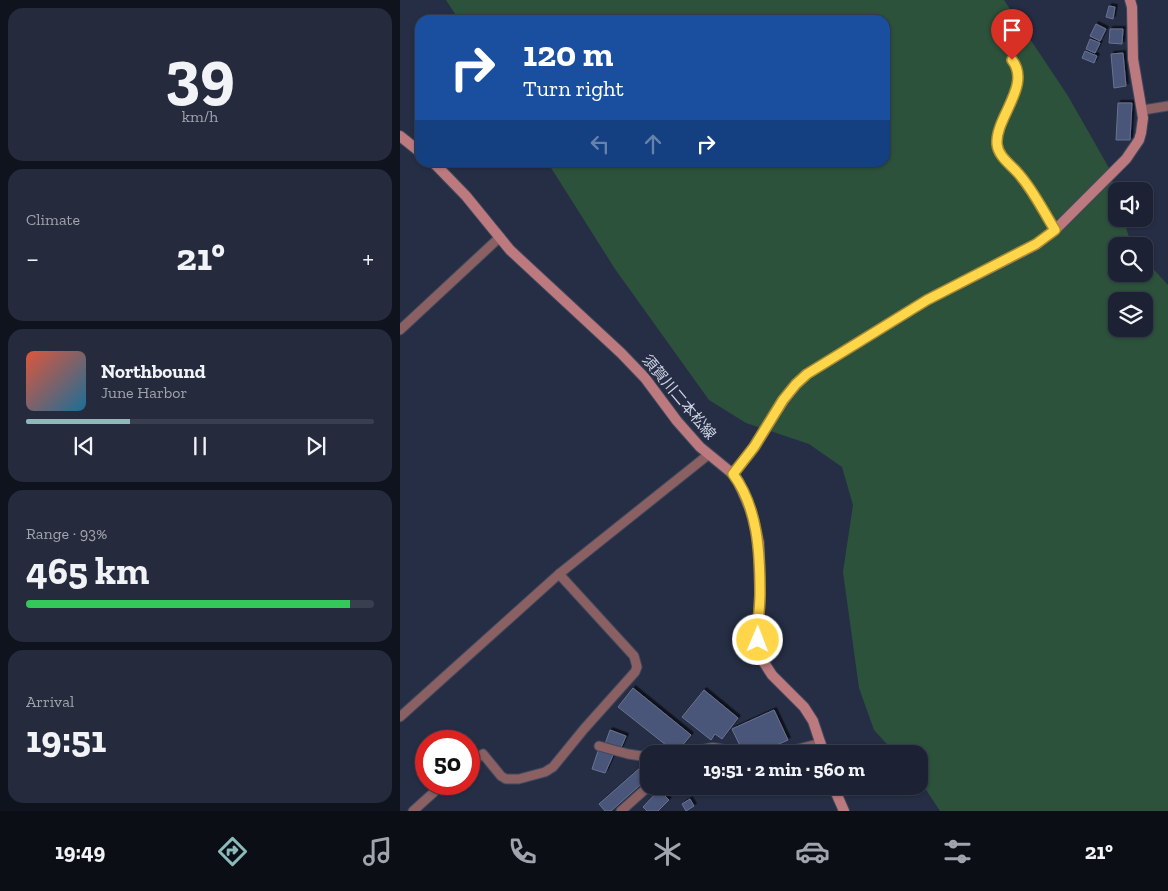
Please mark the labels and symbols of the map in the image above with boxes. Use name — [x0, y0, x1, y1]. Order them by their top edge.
pin — [991, 9, 1033, 60]
street label: 須賀川二本松線 — [638, 351, 720, 443]
position arrow — [731, 613, 783, 665]
speed limit sign: 50 — [415, 730, 480, 795]

